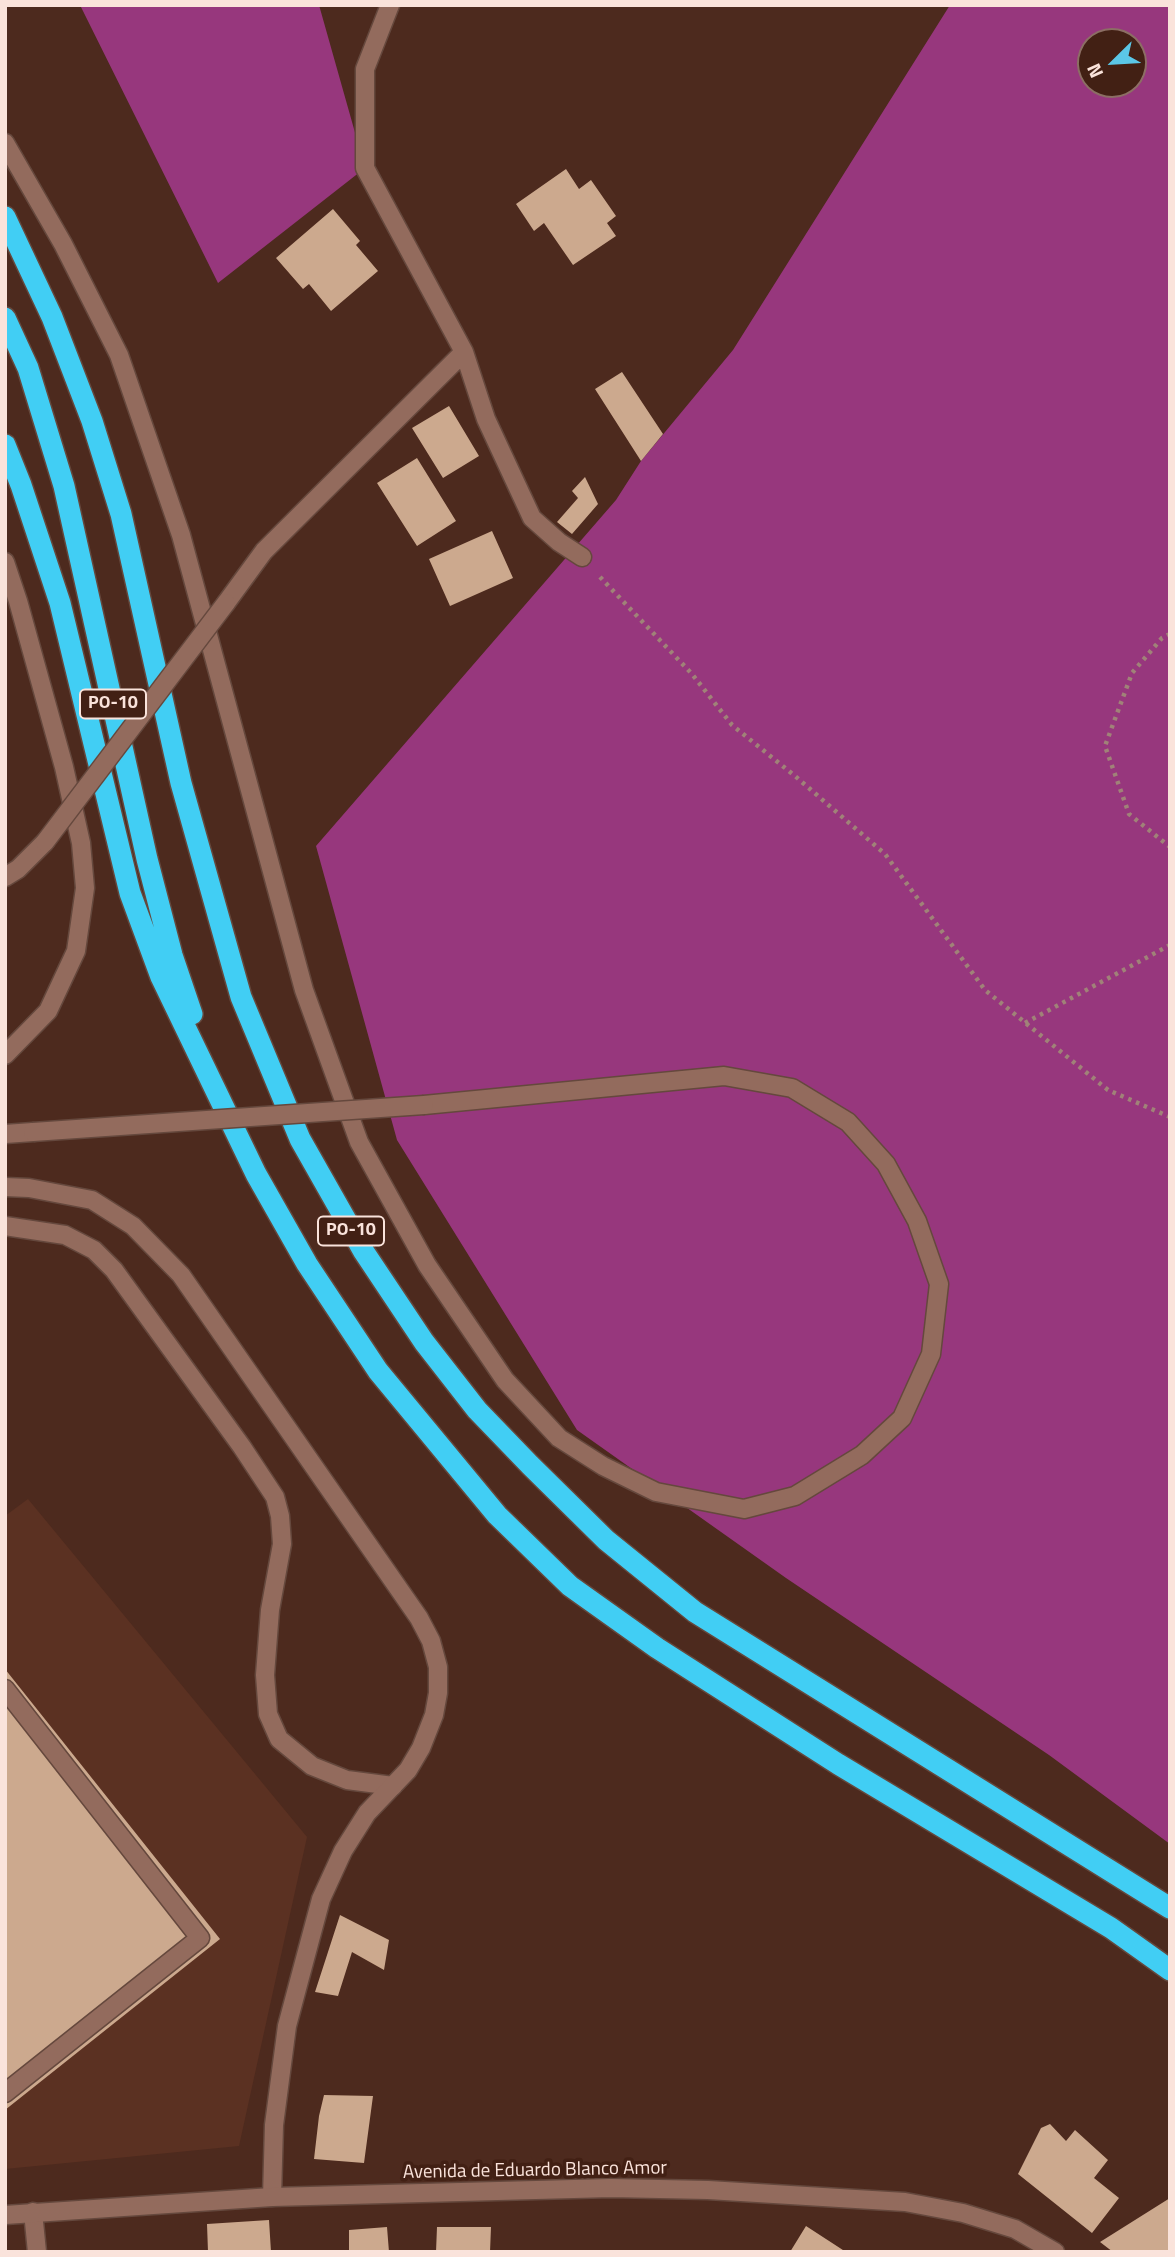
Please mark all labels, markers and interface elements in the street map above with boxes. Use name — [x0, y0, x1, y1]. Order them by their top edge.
north arrow — [1077, 28, 1147, 98]
text: N — [1078, 59, 1110, 83]
road number: PO-10 — [80, 690, 146, 718]
road number: PO-10 — [318, 1216, 384, 1246]
street label: Avenida de Eduardo Blanco Amor — [403, 2157, 667, 2185]

